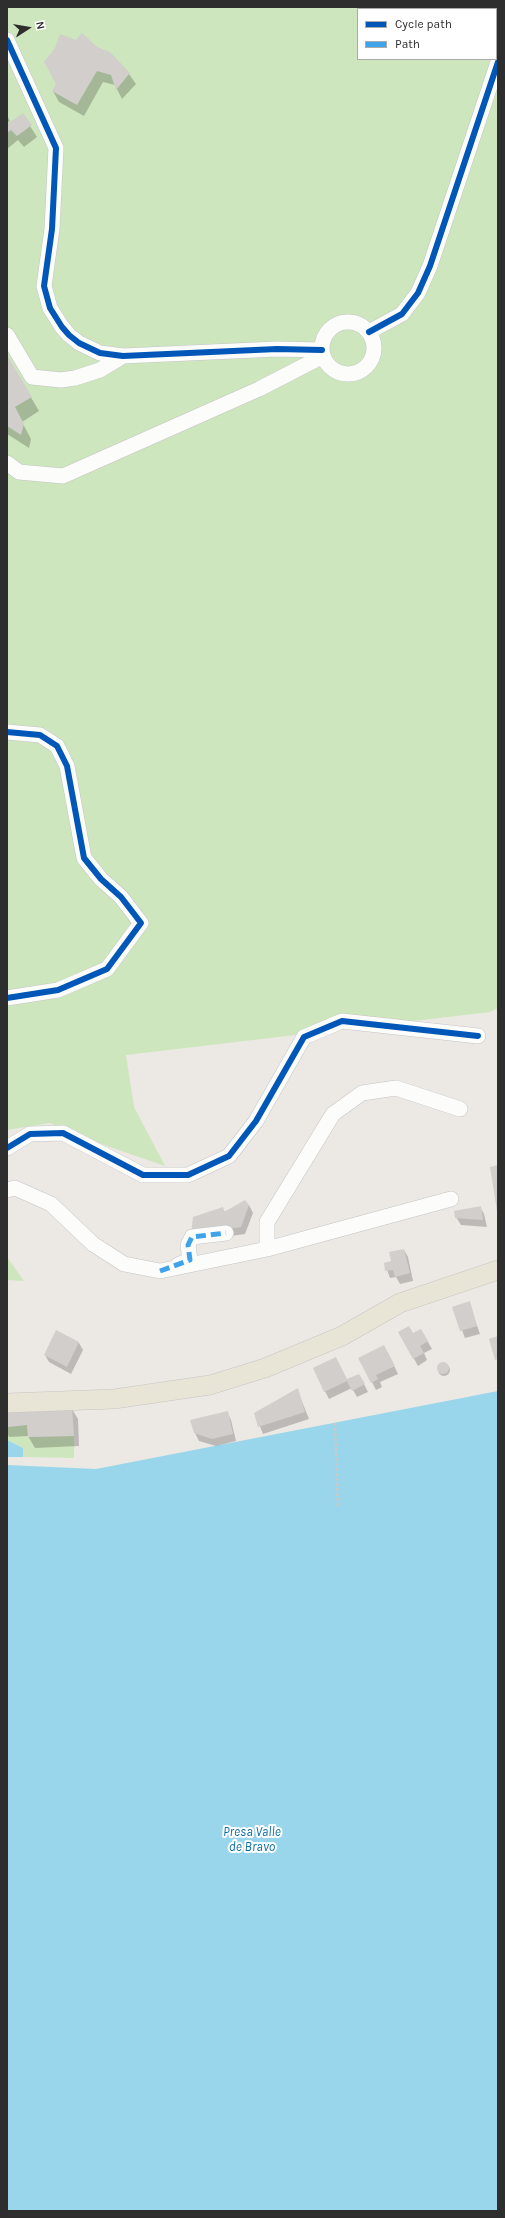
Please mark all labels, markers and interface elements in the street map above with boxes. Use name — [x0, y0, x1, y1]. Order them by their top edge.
north arrow — [8, 8, 48, 48]
legend — [357, 8, 497, 60]
text: Cycle path — [395, 17, 452, 31]
text: N — [33, 20, 47, 31]
text: Path — [395, 37, 420, 51]
water label: Presa Valle de Bravo — [223, 1824, 281, 1855]

